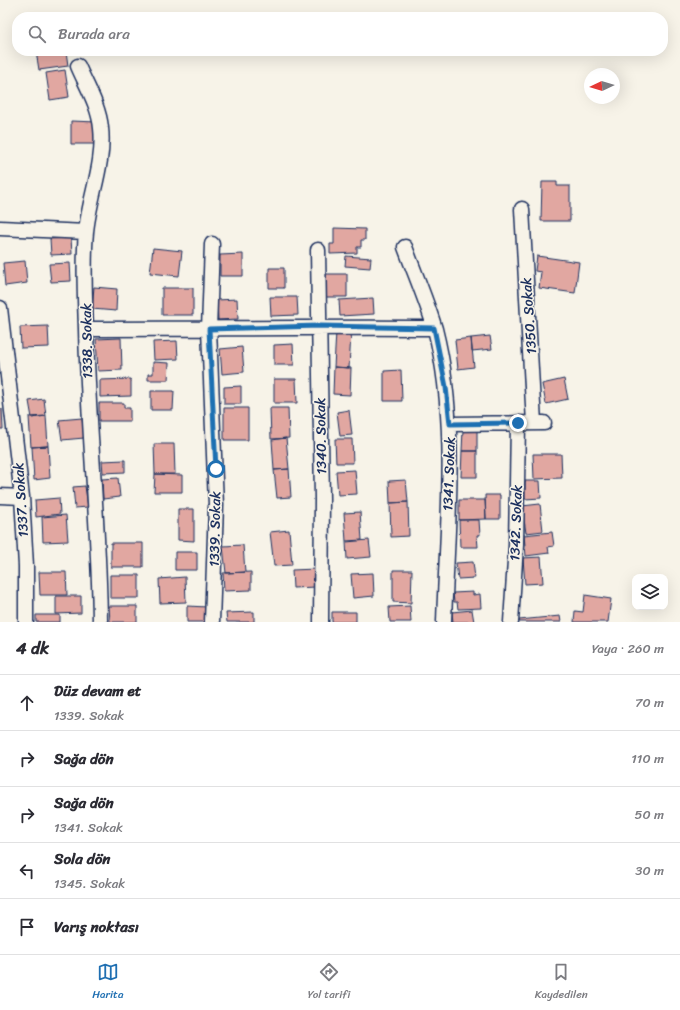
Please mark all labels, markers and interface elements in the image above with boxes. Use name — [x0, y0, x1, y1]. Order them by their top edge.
search box — [12, 12, 668, 56]
text: Burada ara — [58, 21, 130, 47]
icon: search — [26, 23, 48, 45]
north arrow — [584, 68, 620, 104]
street label: 1350. Sokak — [514, 276, 544, 355]
street label: 1338. Sokak — [74, 302, 100, 379]
street label: 1340. Sokak — [308, 397, 334, 475]
route end — [509, 414, 527, 432]
street label: 1341. Sokak — [435, 436, 463, 511]
route start — [207, 460, 225, 478]
street label: 1337. Sokak — [6, 461, 36, 538]
street label: 1342. Sokak — [502, 484, 530, 562]
street label: 1339. Sokak — [202, 490, 228, 567]
map controls — [632, 574, 668, 610]
button: layers — [632, 574, 668, 610]
text: 4 dk — [16, 633, 49, 663]
text: Yaya · 260 m — [592, 637, 664, 660]
text: Düz devam et — [54, 678, 141, 704]
text: 70 m — [635, 691, 664, 714]
icon: ahead — [16, 692, 38, 714]
text: 1339. Sokak — [54, 704, 124, 727]
text: Sağa dön — [54, 746, 114, 772]
text: 110 m — [631, 747, 664, 770]
icon: right — [16, 748, 38, 770]
text: Sağa dön — [54, 790, 114, 816]
text: 50 m — [634, 803, 664, 826]
icon: right — [16, 804, 38, 826]
text: 1341. Sokak — [54, 816, 123, 839]
text: Sola dön — [54, 846, 110, 872]
text: 30 m — [635, 859, 664, 882]
icon: left — [16, 860, 38, 882]
text: 1345. Sokak — [54, 872, 125, 895]
text: Varış noktası — [54, 914, 139, 940]
icon: arrive — [16, 916, 38, 938]
tab: Harita — [92, 961, 123, 1004]
tab: Yol tarifi — [308, 961, 350, 1004]
tab: Kaydedilen — [535, 961, 588, 1004]

